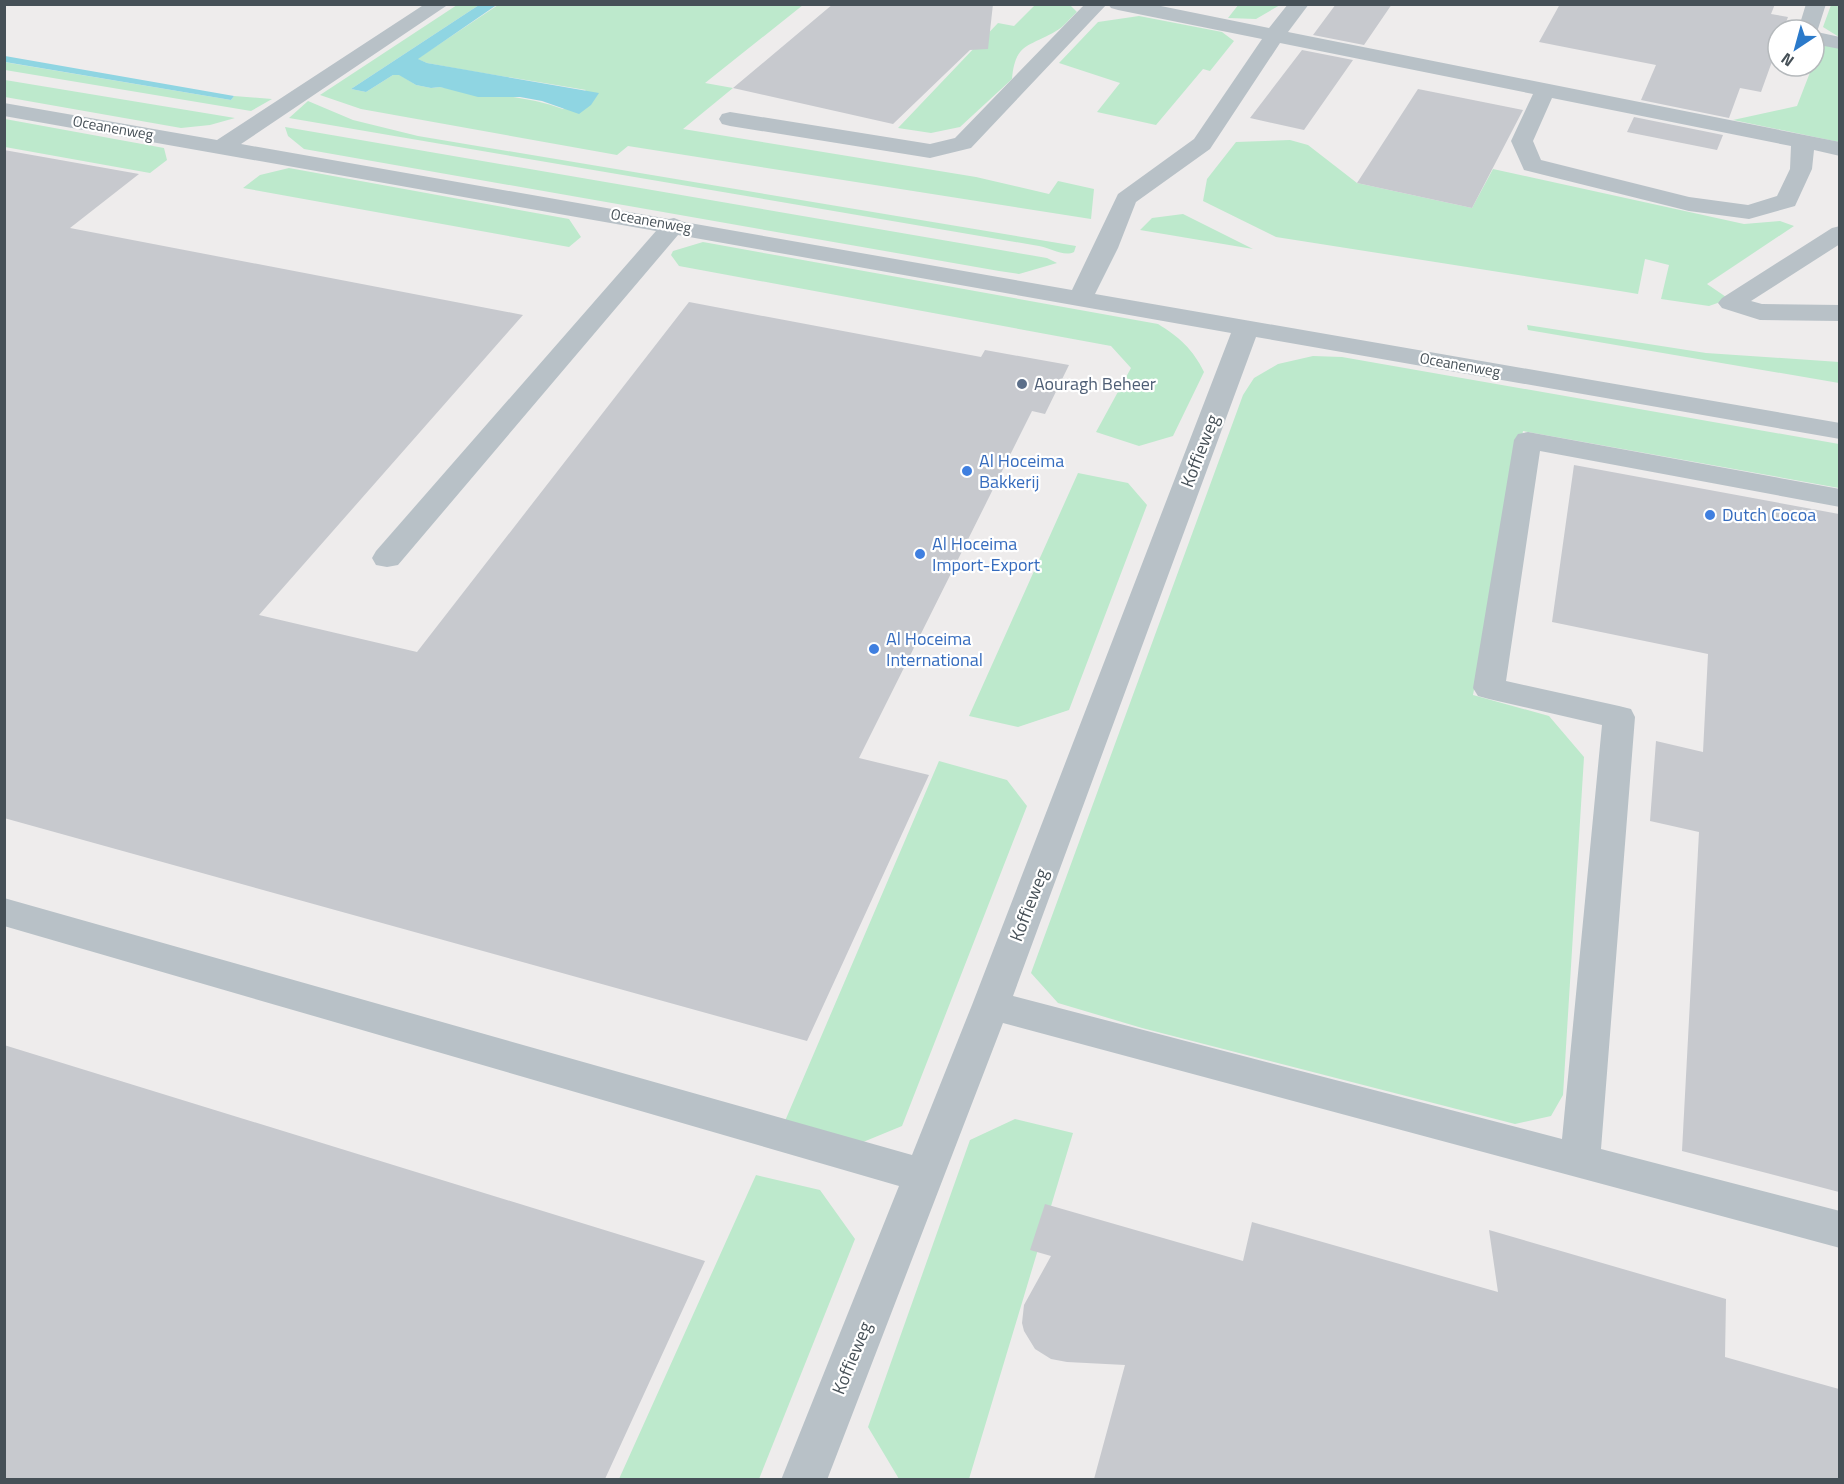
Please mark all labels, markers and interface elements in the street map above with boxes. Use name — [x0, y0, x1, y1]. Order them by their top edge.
north arrow — [1766, 18, 1826, 78]
text: N — [1776, 47, 1799, 73]
street label: Oceanenweg — [71, 109, 156, 146]
street label: Oceanenweg — [609, 202, 694, 239]
street label: Oceanenweg — [1418, 346, 1503, 383]
place label: Aouragh Beheer — [1034, 370, 1156, 397]
marker: Aouragh Beheer — [1015, 377, 1029, 391]
street label: Koffieweg — [1173, 410, 1226, 491]
place label: Al Hoceima Bakkerij — [979, 447, 1064, 495]
marker: Al Hoceima Bakkerij — [960, 464, 974, 478]
place label: Dutch Cocoa — [1722, 501, 1816, 528]
marker: Dutch Cocoa — [1703, 508, 1717, 522]
place label: Al Hoceima Import-Export — [932, 530, 1041, 578]
marker: Al Hoceima Import-Export — [913, 547, 927, 561]
place label: Al Hoceima International — [886, 625, 983, 673]
marker: Al Hoceima International — [867, 642, 881, 656]
street label: Koffieweg — [1002, 864, 1055, 945]
street label: Koffieweg — [825, 1317, 878, 1398]

